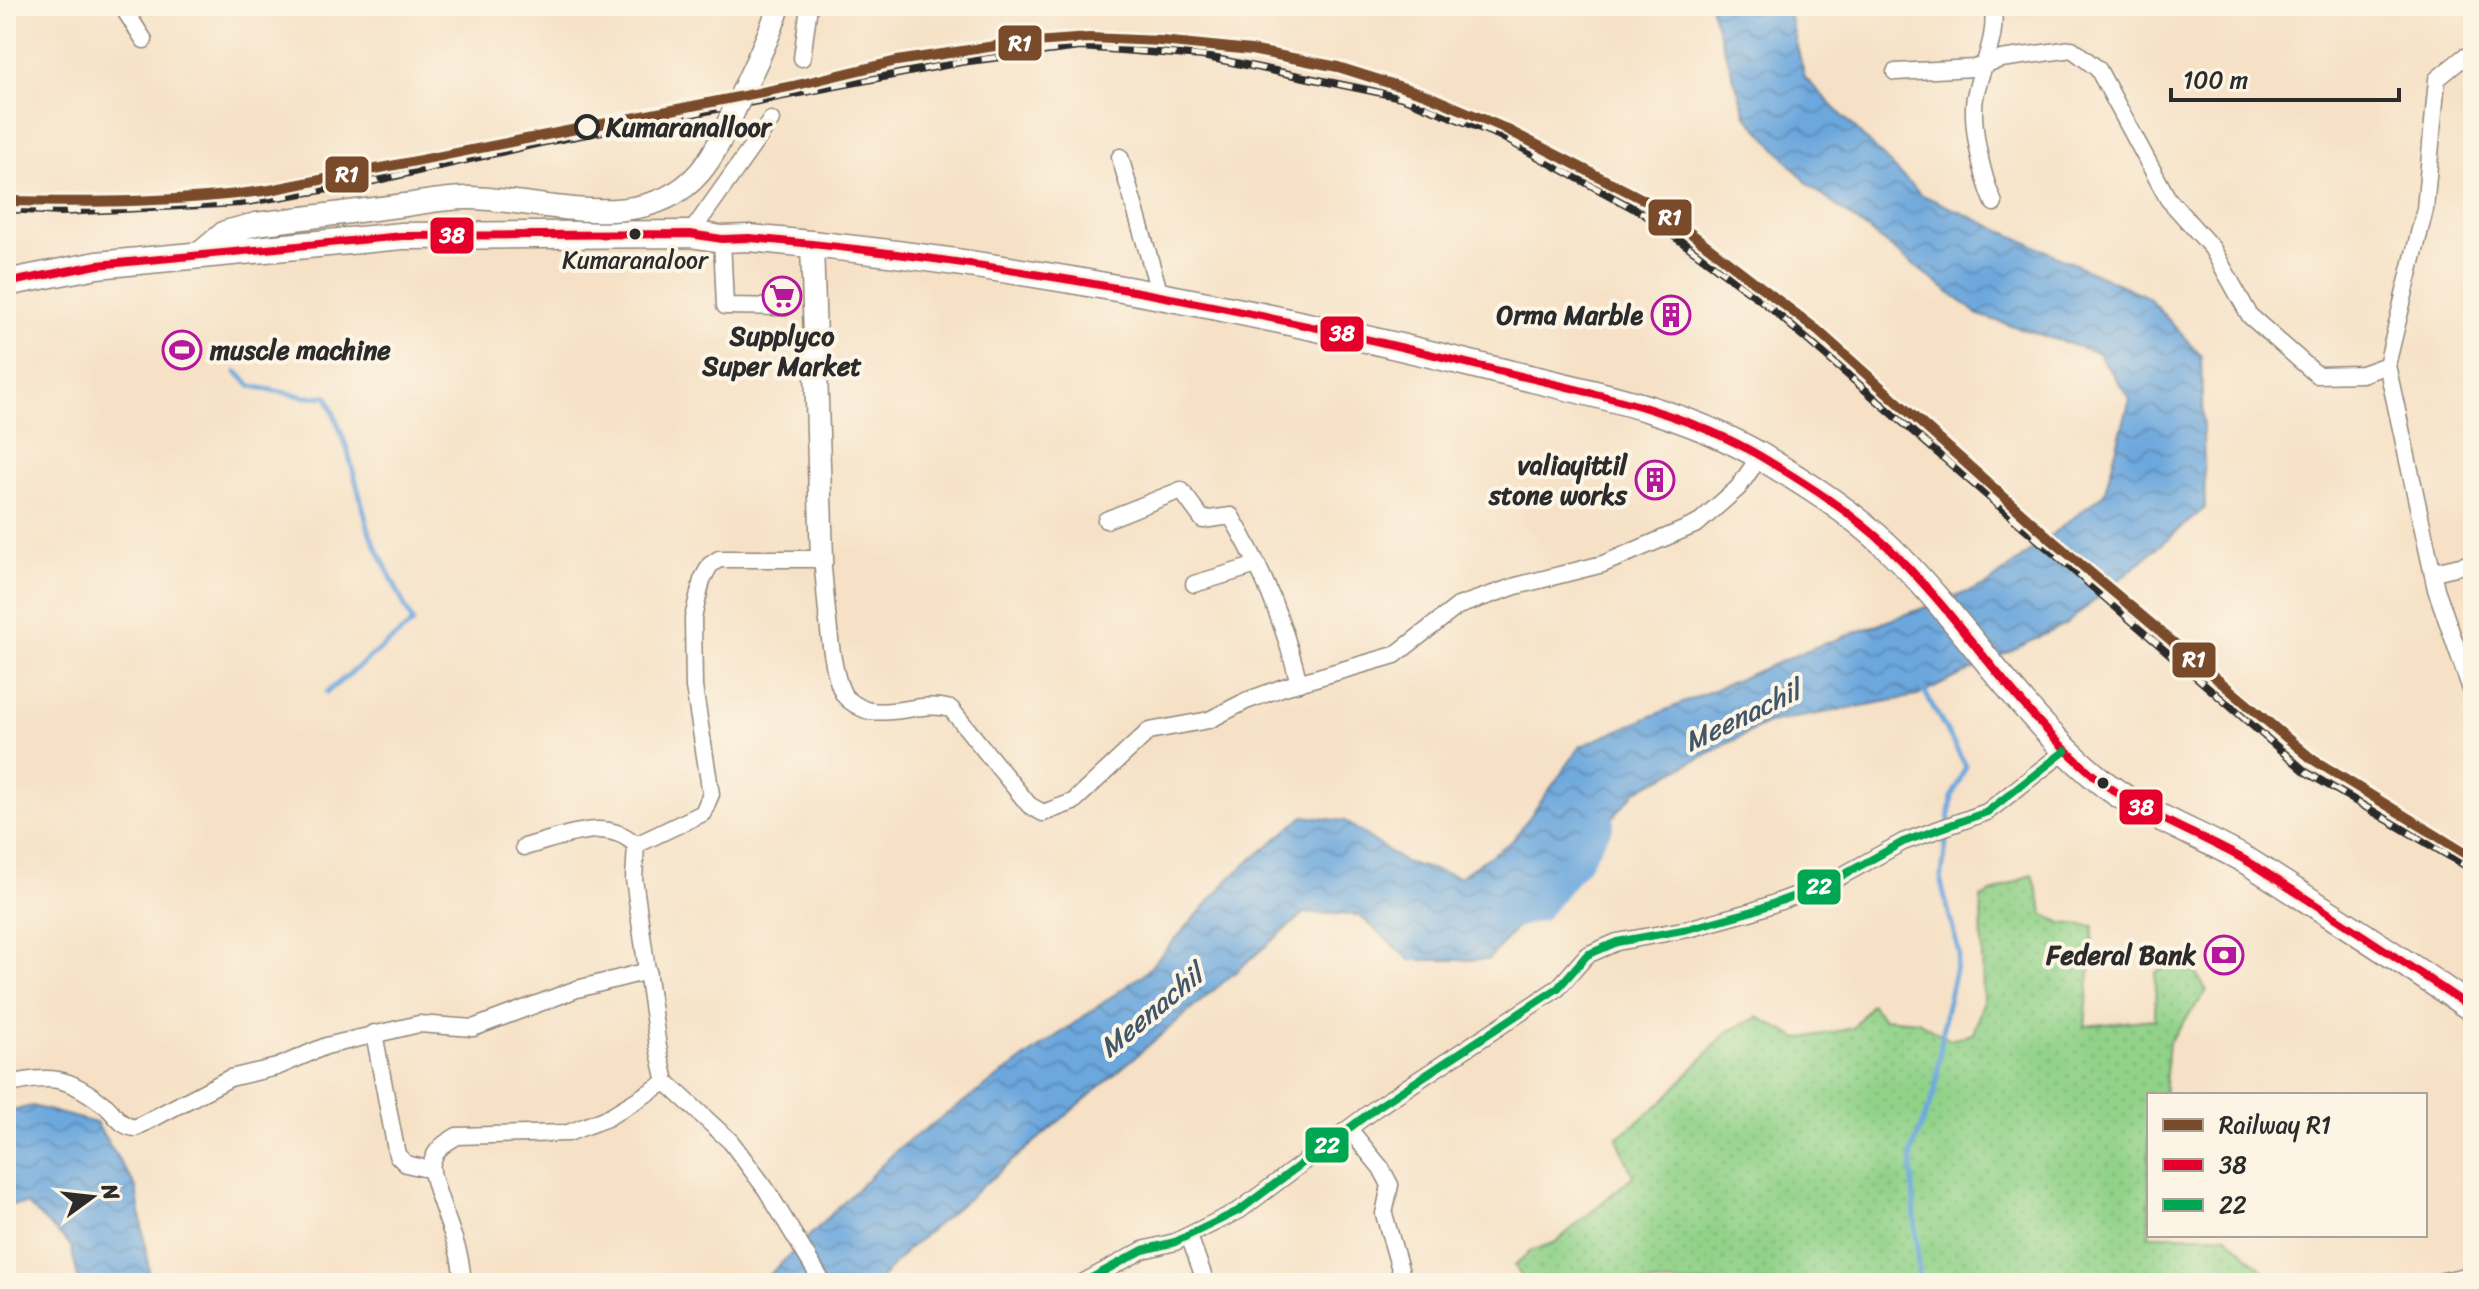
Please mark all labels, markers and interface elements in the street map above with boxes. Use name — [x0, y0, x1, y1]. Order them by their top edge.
line badge: R1 — [997, 24, 1043, 62]
text: R1 — [1008, 24, 1032, 63]
scale bar — [2171, 52, 2399, 102]
text: 100 m — [2183, 59, 2248, 101]
place label: Kumaranalloor — [605, 104, 774, 150]
marker: Kumaranalloor — [575, 115, 599, 139]
line badge: R1 — [324, 155, 370, 194]
text: R1 — [335, 155, 359, 194]
line badge: R1 — [1647, 198, 1693, 237]
text: R1 — [1658, 198, 1682, 237]
line badge: 38 — [429, 216, 475, 255]
text: 38 — [438, 216, 465, 255]
marker: Kumaranaloor — [627, 226, 643, 242]
place label: Kumaranaloor — [562, 239, 710, 281]
supermarket icon: Supplyco Super Market — [761, 275, 803, 317]
place label: Orma Marble — [1497, 292, 1643, 338]
building icon: Orma Marble — [1650, 294, 1692, 336]
place label: Supplyco Super Market — [701, 313, 862, 389]
text: 38 — [1328, 314, 1355, 353]
line badge: 38 — [1319, 315, 1365, 353]
place label: muscle machine — [209, 327, 391, 373]
sports icon: muscle machine — [161, 329, 203, 371]
place label: valiayittil stone works — [1488, 442, 1629, 518]
building icon: valiayittil stone works — [1634, 459, 1676, 501]
text: R1 — [2182, 640, 2206, 679]
line badge: R1 — [2171, 641, 2217, 679]
water label: Meenachil — [1675, 664, 1814, 765]
unlabelled marker — [2095, 775, 2111, 791]
line badge: 38 — [2118, 788, 2164, 826]
text: 38 — [2127, 788, 2154, 827]
text: 22 — [1805, 867, 1832, 906]
line badge: 22 — [1796, 868, 1842, 906]
place label: Federal Bank — [2045, 932, 2196, 978]
bank icon: Federal Bank — [2203, 934, 2245, 976]
water label: Meenachil — [1087, 948, 1219, 1070]
legend — [2147, 1093, 2427, 1237]
text: Railway R1 — [2219, 1104, 2331, 1146]
line badge: 22 — [1304, 1126, 1350, 1164]
text: 22 — [1313, 1126, 1340, 1165]
text: 38 — [2219, 1144, 2247, 1186]
north arrow — [52, 1157, 132, 1237]
text: N — [90, 1179, 132, 1205]
text: 22 — [2219, 1184, 2247, 1226]

